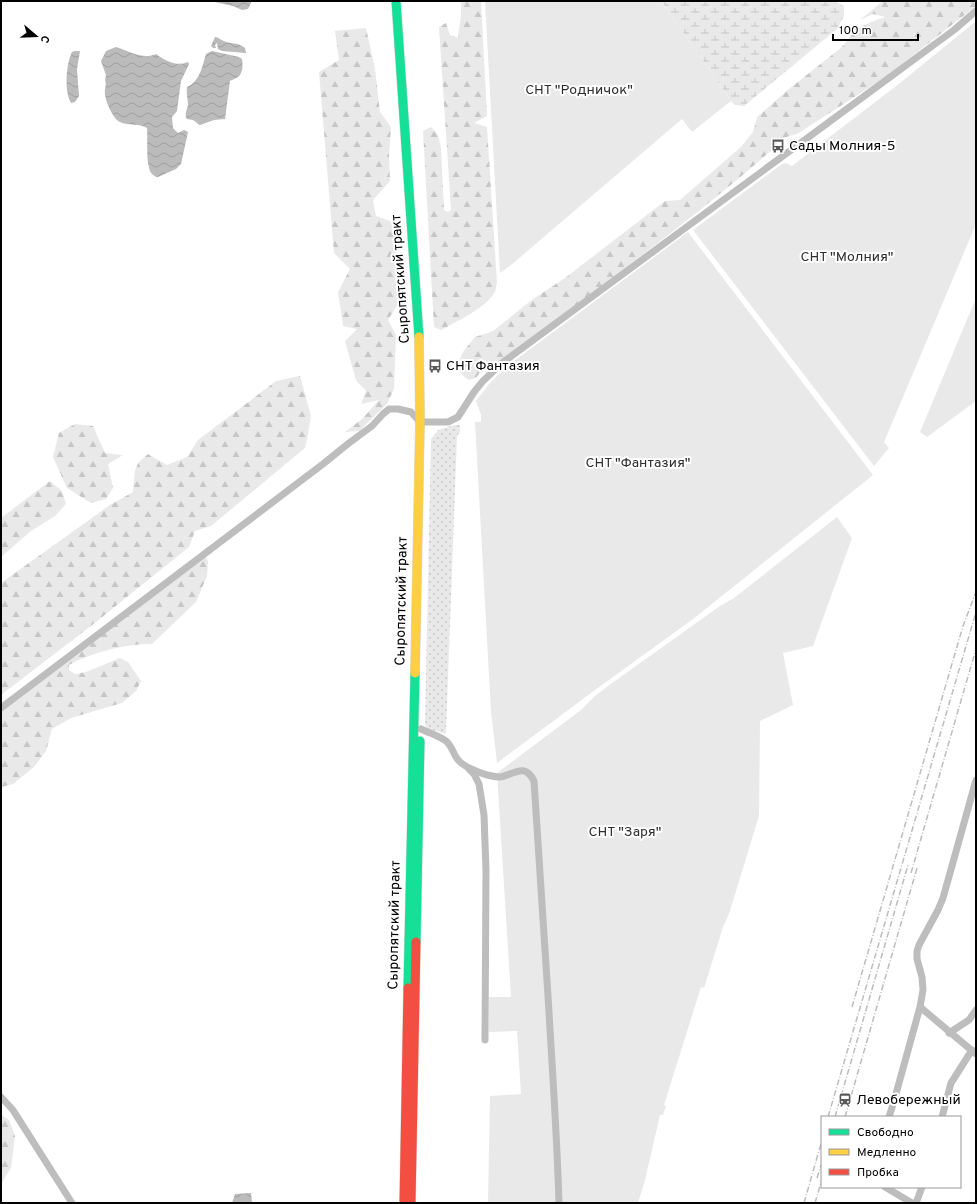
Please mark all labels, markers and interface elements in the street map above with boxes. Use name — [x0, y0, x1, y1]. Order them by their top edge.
north arrow — [16, 16, 56, 56]
scale bar — [833, 16, 918, 42]
text: 100 m — [839, 23, 872, 39]
text: С — [37, 33, 52, 45]
park label: СНТ "Родничок" — [525, 82, 633, 99]
bus stop icon: Сады Молния-5 — [770, 138, 786, 154]
place label: Сады Молния-5 — [789, 138, 895, 155]
street label: Сыропятский тракт — [388, 214, 414, 344]
park label: СНТ "Молния" — [801, 249, 893, 266]
bus stop icon: СНТ Фантазия — [427, 358, 443, 374]
place label: СНТ Фантазия — [446, 358, 540, 375]
park label: СНТ "Фантазия" — [586, 455, 690, 472]
street label: Сыропятский тракт — [392, 536, 412, 666]
park label: СНТ "Заря" — [589, 824, 661, 841]
street label: Сыропятский тракт — [385, 860, 405, 990]
station icon: Левобережный — [837, 1092, 853, 1108]
place label: Левобережный — [856, 1092, 961, 1109]
legend — [821, 1116, 961, 1188]
text: Свободно — [857, 1125, 914, 1141]
text: Медленно — [857, 1145, 917, 1161]
text: Пробка — [857, 1165, 899, 1181]

